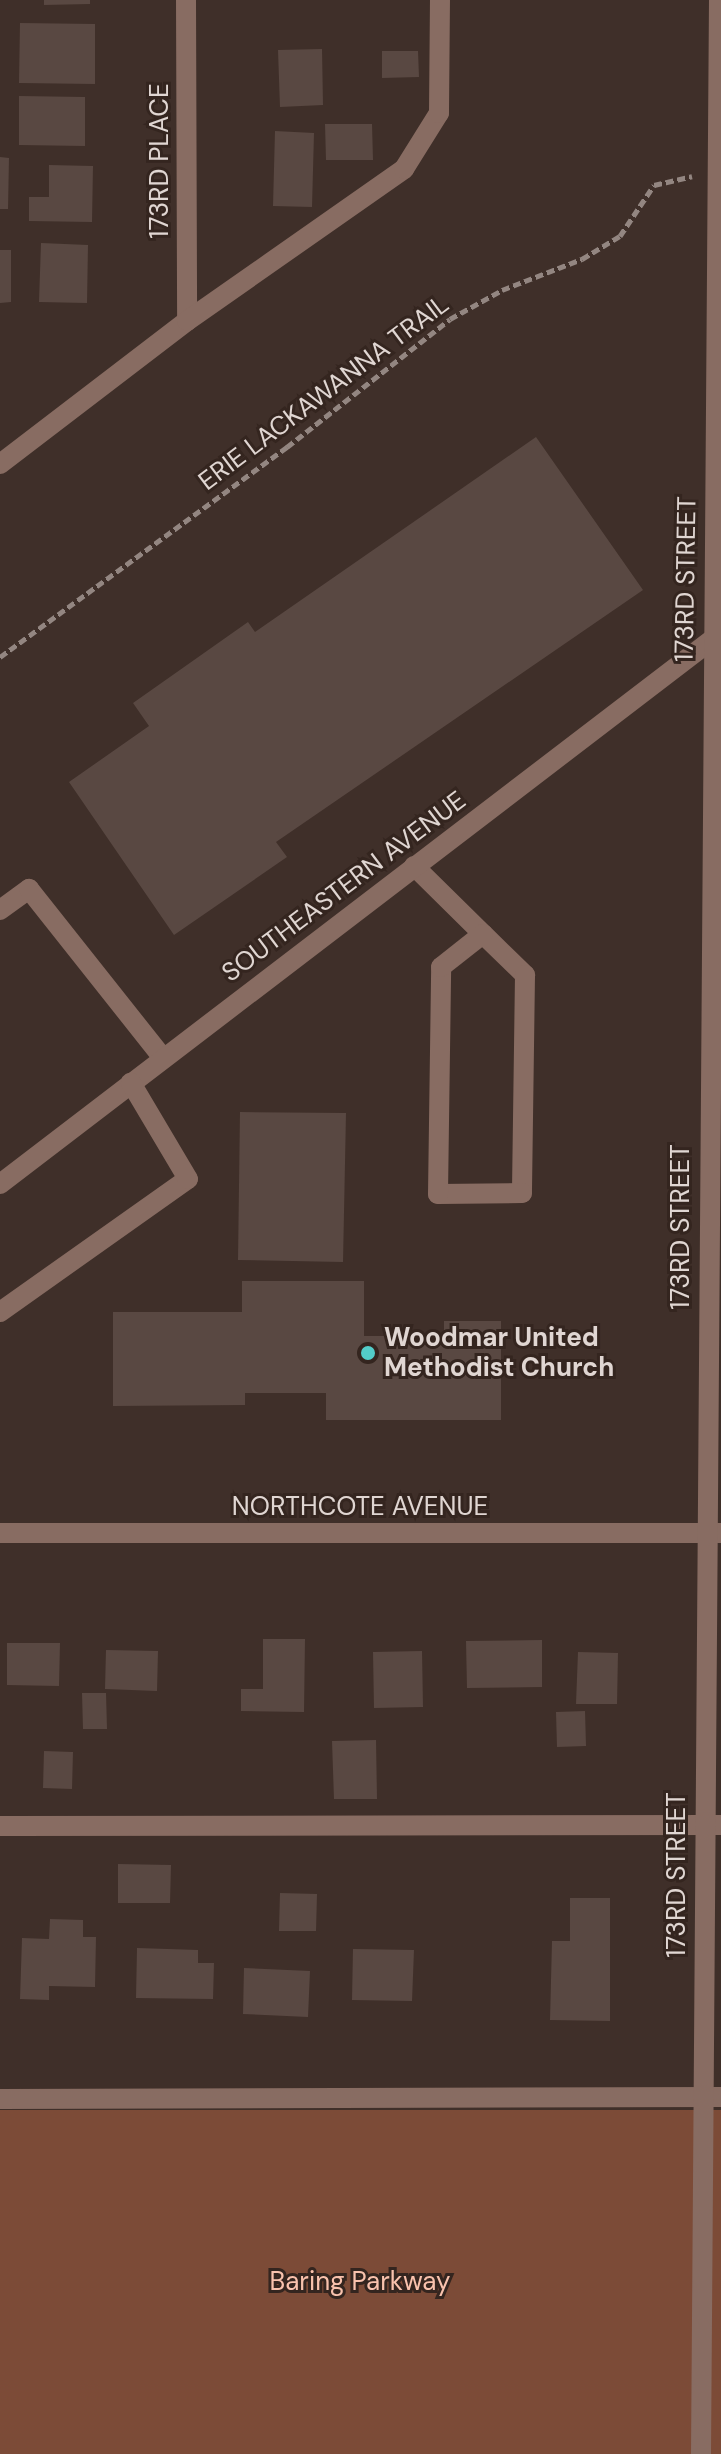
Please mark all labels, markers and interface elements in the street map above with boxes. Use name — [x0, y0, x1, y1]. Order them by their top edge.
street label: 173RD PLACE — [144, 83, 176, 239]
street label: ERIE LACKAWANNA TRAIL — [193, 289, 455, 497]
street label: 173RD STREET — [669, 496, 703, 662]
street label: SOUTHEASTERN AVENUE — [216, 785, 472, 989]
street label: 173RD STREET — [665, 1144, 697, 1310]
place label: Woodmar United Methodist Church — [384, 1322, 614, 1384]
marker: Woodmar United Methodist Church — [359, 1344, 377, 1362]
street label: NORTHCOTE AVENUE — [232, 1491, 488, 1523]
street label: 173RD STREET — [661, 1792, 693, 1958]
park label: Baring Parkway — [270, 2266, 450, 2298]

